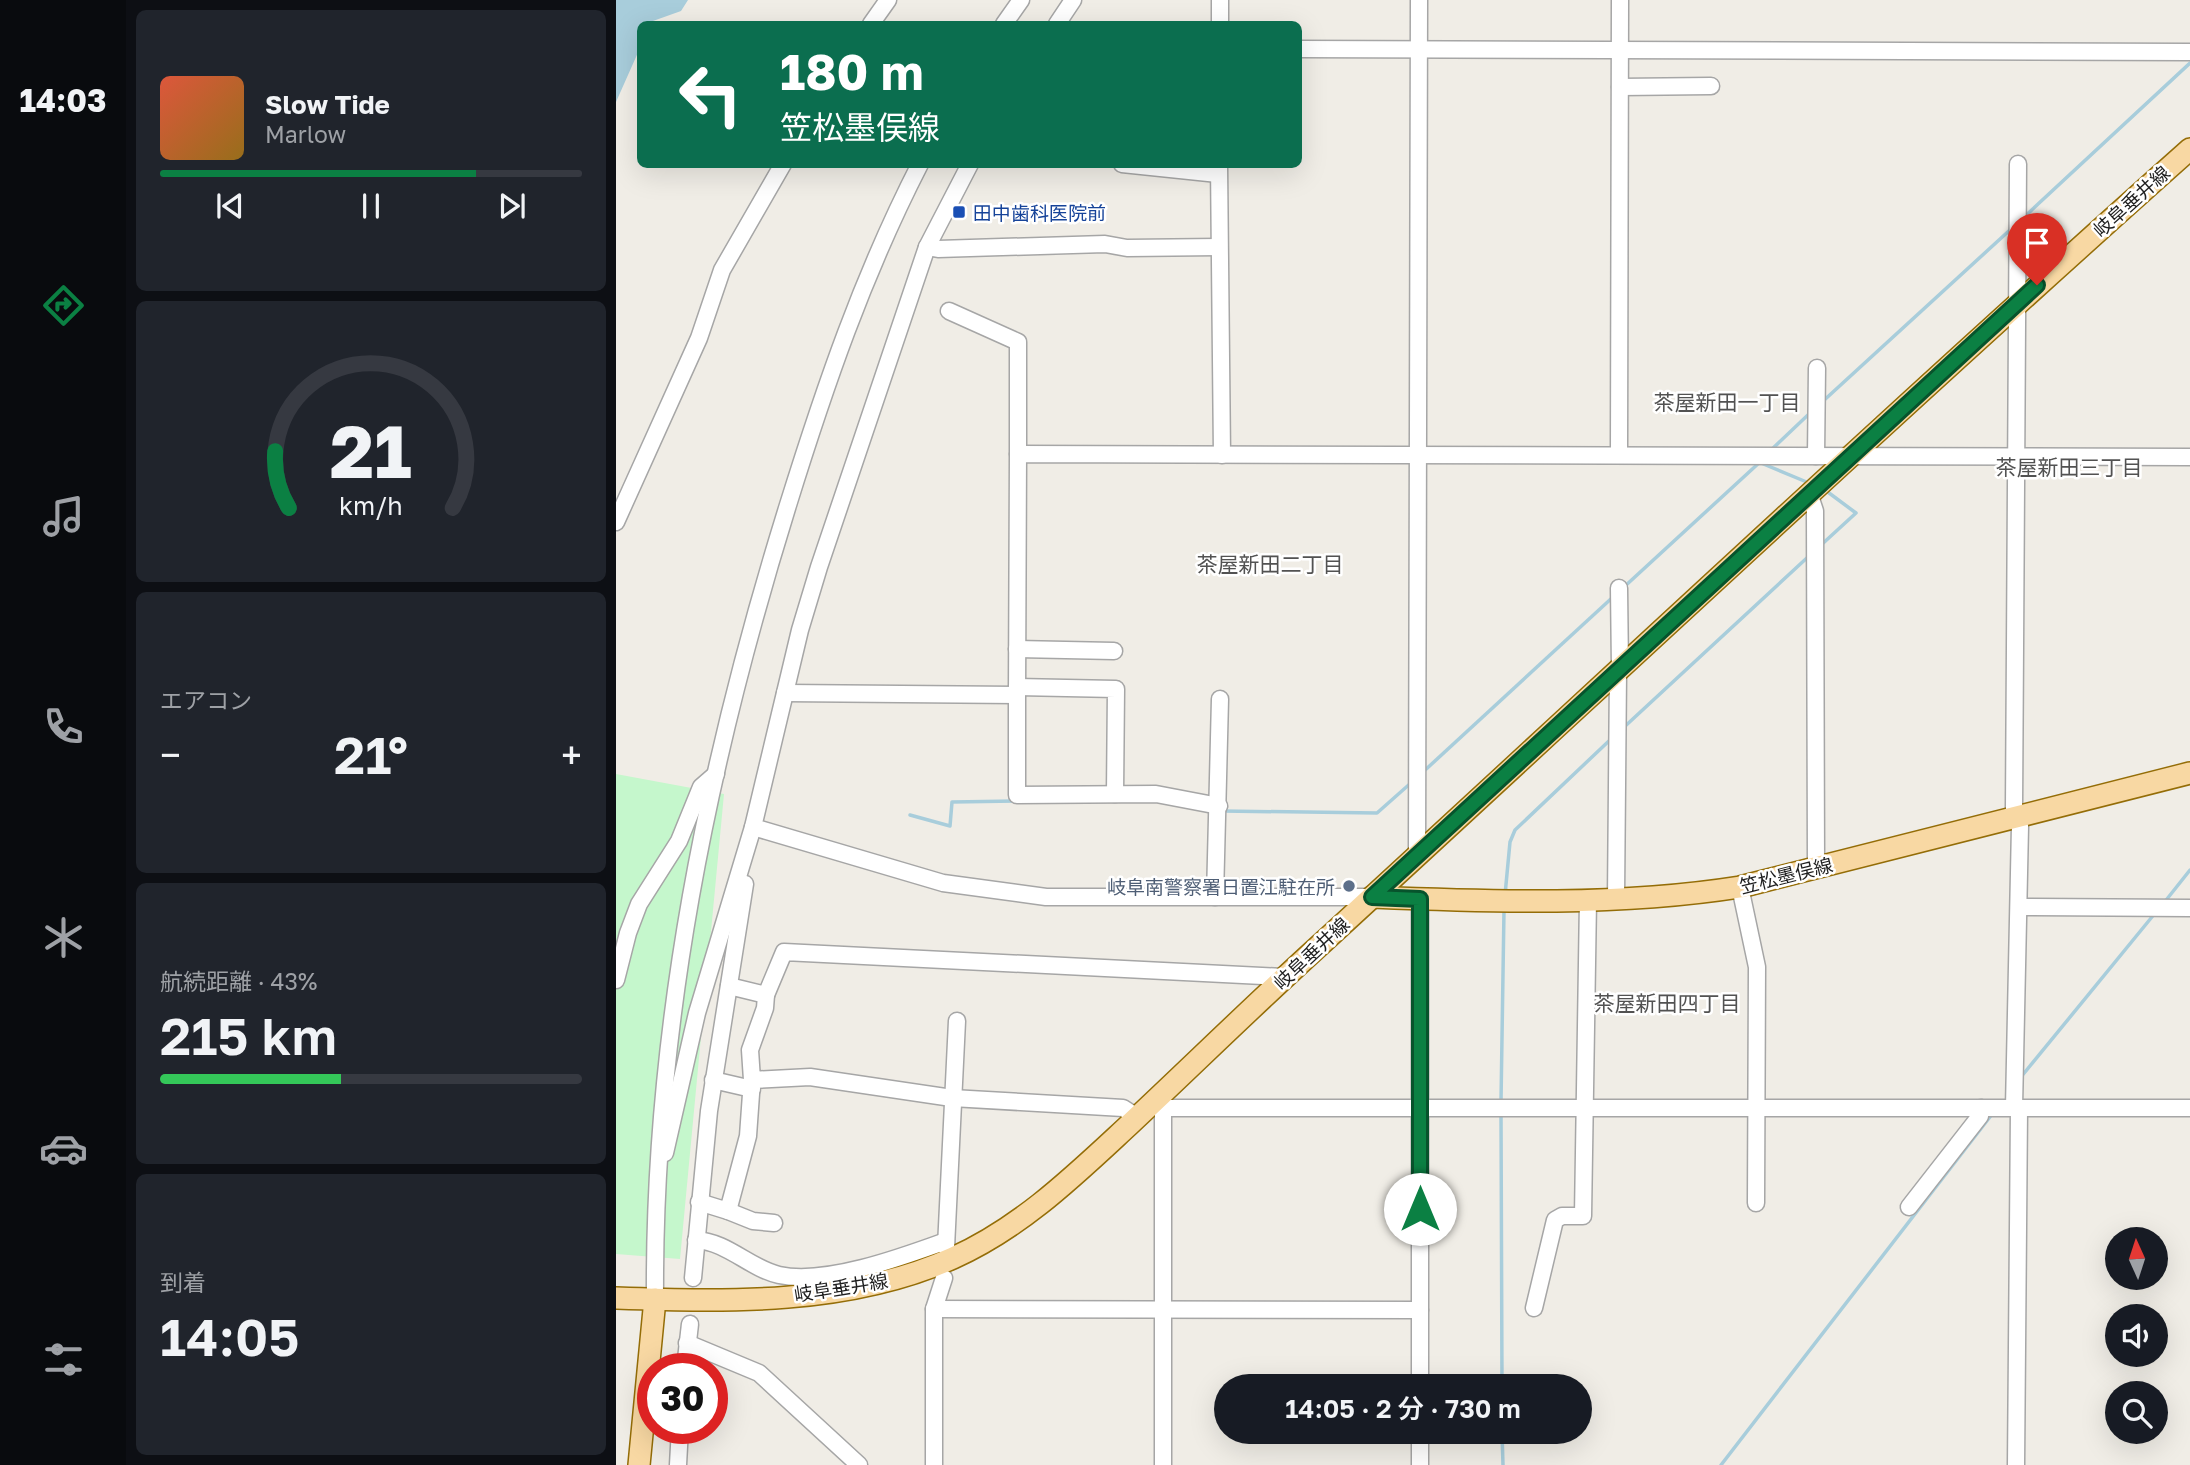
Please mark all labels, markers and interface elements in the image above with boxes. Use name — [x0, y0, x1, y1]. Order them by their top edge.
text: 180 m — [780, 42, 924, 101]
icon: left — [665, 49, 756, 140]
text: 14:03 — [19, 81, 107, 119]
text: Slow Tide — [265, 89, 390, 120]
text: 笠松墨俣線 — [780, 108, 940, 146]
text: Marlow — [265, 120, 346, 148]
street label: 岐阜垂井線 — [2088, 161, 2174, 241]
icon: previous — [211, 187, 249, 225]
icon: pause — [352, 187, 390, 225]
icon: next — [493, 187, 531, 225]
place label: 田中歯科医院前 — [973, 201, 1106, 224]
marker: 田中歯科医院前 — [951, 204, 967, 220]
pin — [2007, 213, 2067, 285]
icon: arrive — [2018, 224, 2056, 262]
icon: directions — [39, 281, 88, 330]
district label: 茶屋新田一丁目 — [1654, 389, 1801, 415]
text: 21 — [330, 407, 412, 494]
district label: 茶屋新田三丁目 — [1996, 454, 2143, 480]
text: km/h — [339, 489, 403, 520]
icon: music — [39, 492, 88, 541]
district label: 茶屋新田二丁目 — [1197, 551, 1344, 577]
text: エアコン — [160, 686, 252, 714]
icon: phone — [39, 702, 88, 751]
text: 21° — [334, 723, 408, 785]
text: − — [160, 732, 181, 777]
text: + — [561, 732, 582, 777]
street label: 笠松墨俣線 — [1737, 852, 1835, 898]
place label: 岐阜南警察署日置江駐在所 — [1107, 875, 1335, 898]
marker: 岐阜南警察署日置江駐在所 — [1341, 878, 1357, 894]
street label: 岐阜垂井線 — [1268, 912, 1354, 994]
icon: climate — [39, 913, 88, 962]
text: 航続距離 · 43% — [160, 967, 317, 995]
district label: 茶屋新田四丁目 — [1594, 990, 1741, 1016]
text: 215 km — [160, 1004, 337, 1066]
icon: car — [39, 1124, 88, 1173]
position arrow — [1383, 1172, 1457, 1246]
north arrow — [2105, 1227, 2168, 1290]
map controls — [2105, 1227, 2168, 1444]
text: 到着 — [160, 1268, 206, 1296]
street label: 岐阜垂井線 — [792, 1268, 890, 1306]
button: sound — [2105, 1304, 2168, 1367]
text: 14:05 — [160, 1305, 299, 1367]
icon: filters — [39, 1335, 88, 1384]
speed limit sign: 30 — [637, 1353, 728, 1444]
button: search — [2105, 1381, 2168, 1444]
text: 14:05 · 2 分 · 730 m — [1285, 1393, 1521, 1424]

